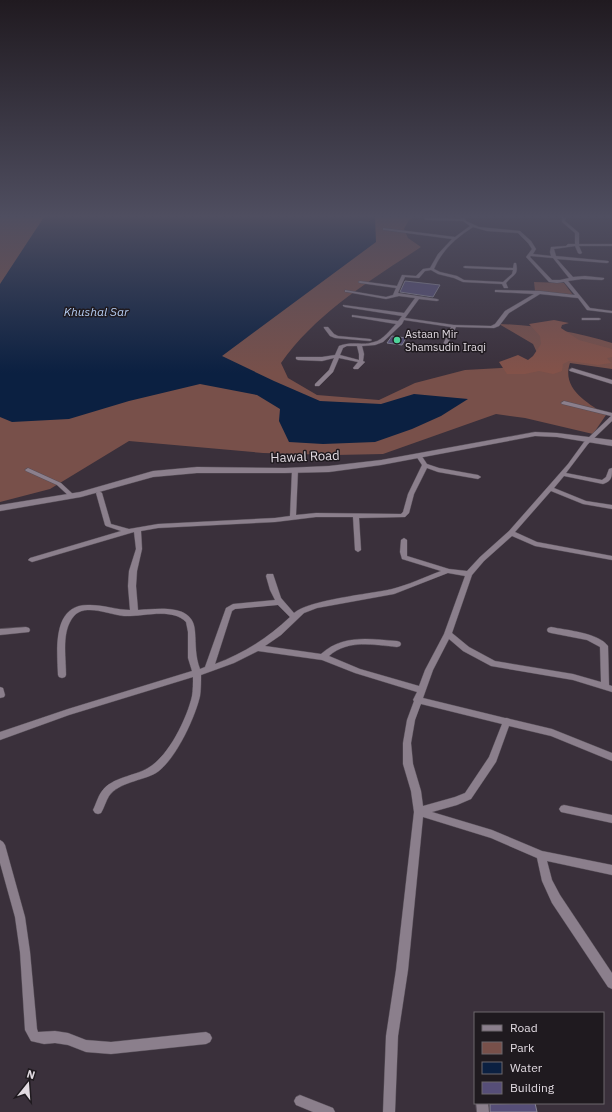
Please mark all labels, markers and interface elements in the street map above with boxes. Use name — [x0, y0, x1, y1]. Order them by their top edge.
water label: Khushal Sar — [64, 304, 129, 319]
place label: Astaan Mir Shamsudin Iraqi — [405, 327, 486, 354]
marker: Astaan Mir Shamsudin Iraqi — [392, 335, 402, 345]
street label: Hawal Road — [270, 447, 340, 466]
legend — [474, 1012, 604, 1104]
text: Road — [510, 1020, 538, 1035]
text: Park — [510, 1040, 535, 1055]
text: Water — [510, 1060, 543, 1075]
north arrow — [8, 1064, 48, 1104]
text: N — [25, 1067, 37, 1082]
text: Building — [510, 1080, 555, 1095]

